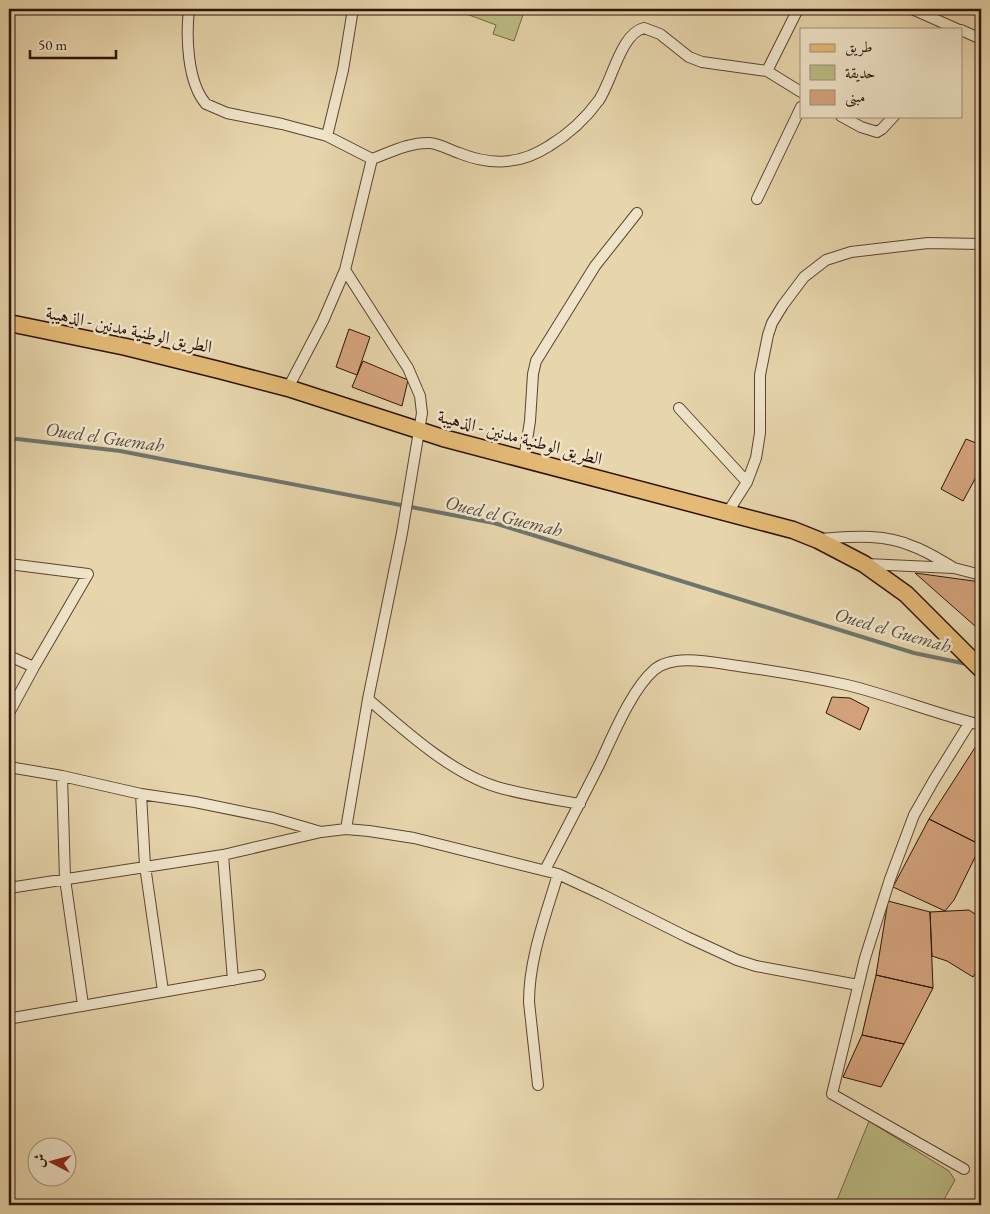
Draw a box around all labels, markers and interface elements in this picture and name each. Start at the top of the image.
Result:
scale bar [30,28,116,60]
legend [800,28,962,118]
text: 50 m [38,35,67,54]
text: طريق [845,37,872,57]
text: حديقة [845,63,875,82]
text: مبنى [845,87,865,108]
street label: الطريق الوطنية مدنين - الذهيبة [43,300,214,359]
street label: الطريق الوطنية مدنين - الذهيبة [435,404,605,471]
water label: Oued el Guemah [44,416,166,458]
water label: Oued el Guemah [443,489,565,543]
water label: Oued el Guemah [832,601,954,659]
north arrow [28,1136,78,1186]
text: ش [29,1153,49,1168]

